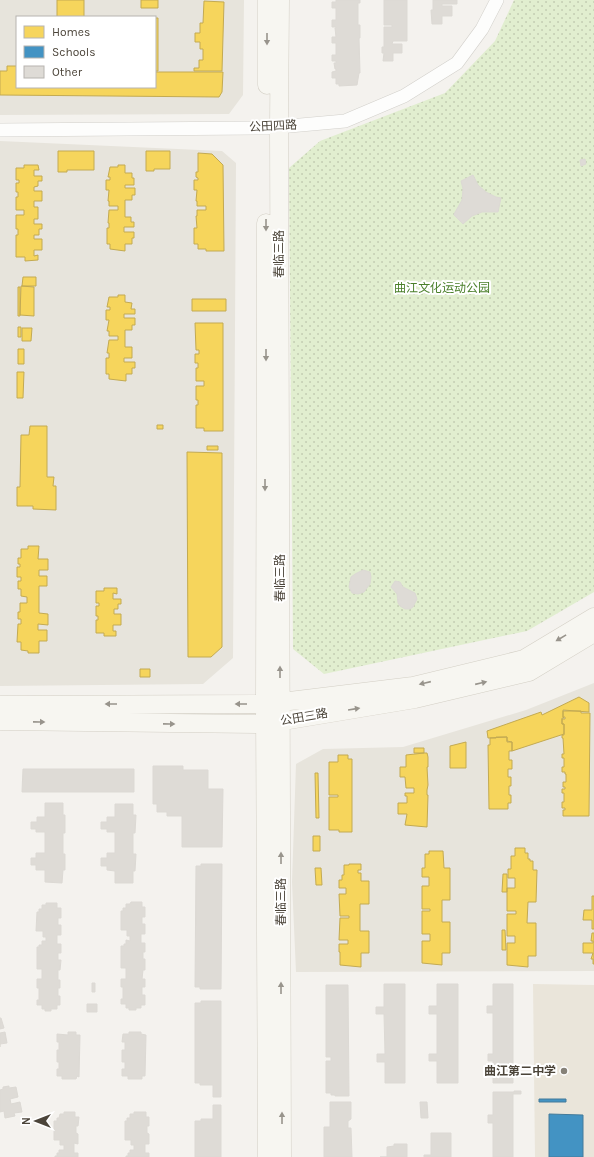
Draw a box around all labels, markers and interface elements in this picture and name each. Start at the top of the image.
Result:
legend [16,16,156,88]
text: Homes [52,25,90,39]
one-way arrow [264,33,270,46]
text: Schools [52,45,95,59]
text: Other [52,65,83,79]
street label: 公田四路 [249,118,297,134]
one-way arrow [263,219,269,232]
street label: 春临三路 [272,230,286,278]
park label: 曲江文化运动公园 [394,281,490,295]
one-way arrow [263,349,269,362]
one-way arrow [262,479,268,492]
street label: 春临三路 [273,554,287,602]
one-way arrow [555,634,567,641]
one-way arrow [277,665,283,678]
one-way arrow [419,680,431,686]
one-way arrow [475,680,487,686]
one-way arrow [104,701,117,707]
one-way arrow [234,701,247,707]
street label: 公田三路 [279,706,329,728]
one-way arrow [348,706,360,712]
one-way arrow [33,718,45,725]
one-way arrow [163,721,176,727]
one-way arrow [278,851,284,864]
street label: 春临三路 [274,878,288,926]
one-way arrow [278,981,284,994]
place label: 曲江第二中学 [484,1064,556,1078]
marker: 曲江第二中学 [559,1066,569,1076]
north arrow [16,1101,56,1141]
one-way arrow [279,1111,285,1124]
text: N [20,1117,33,1125]

